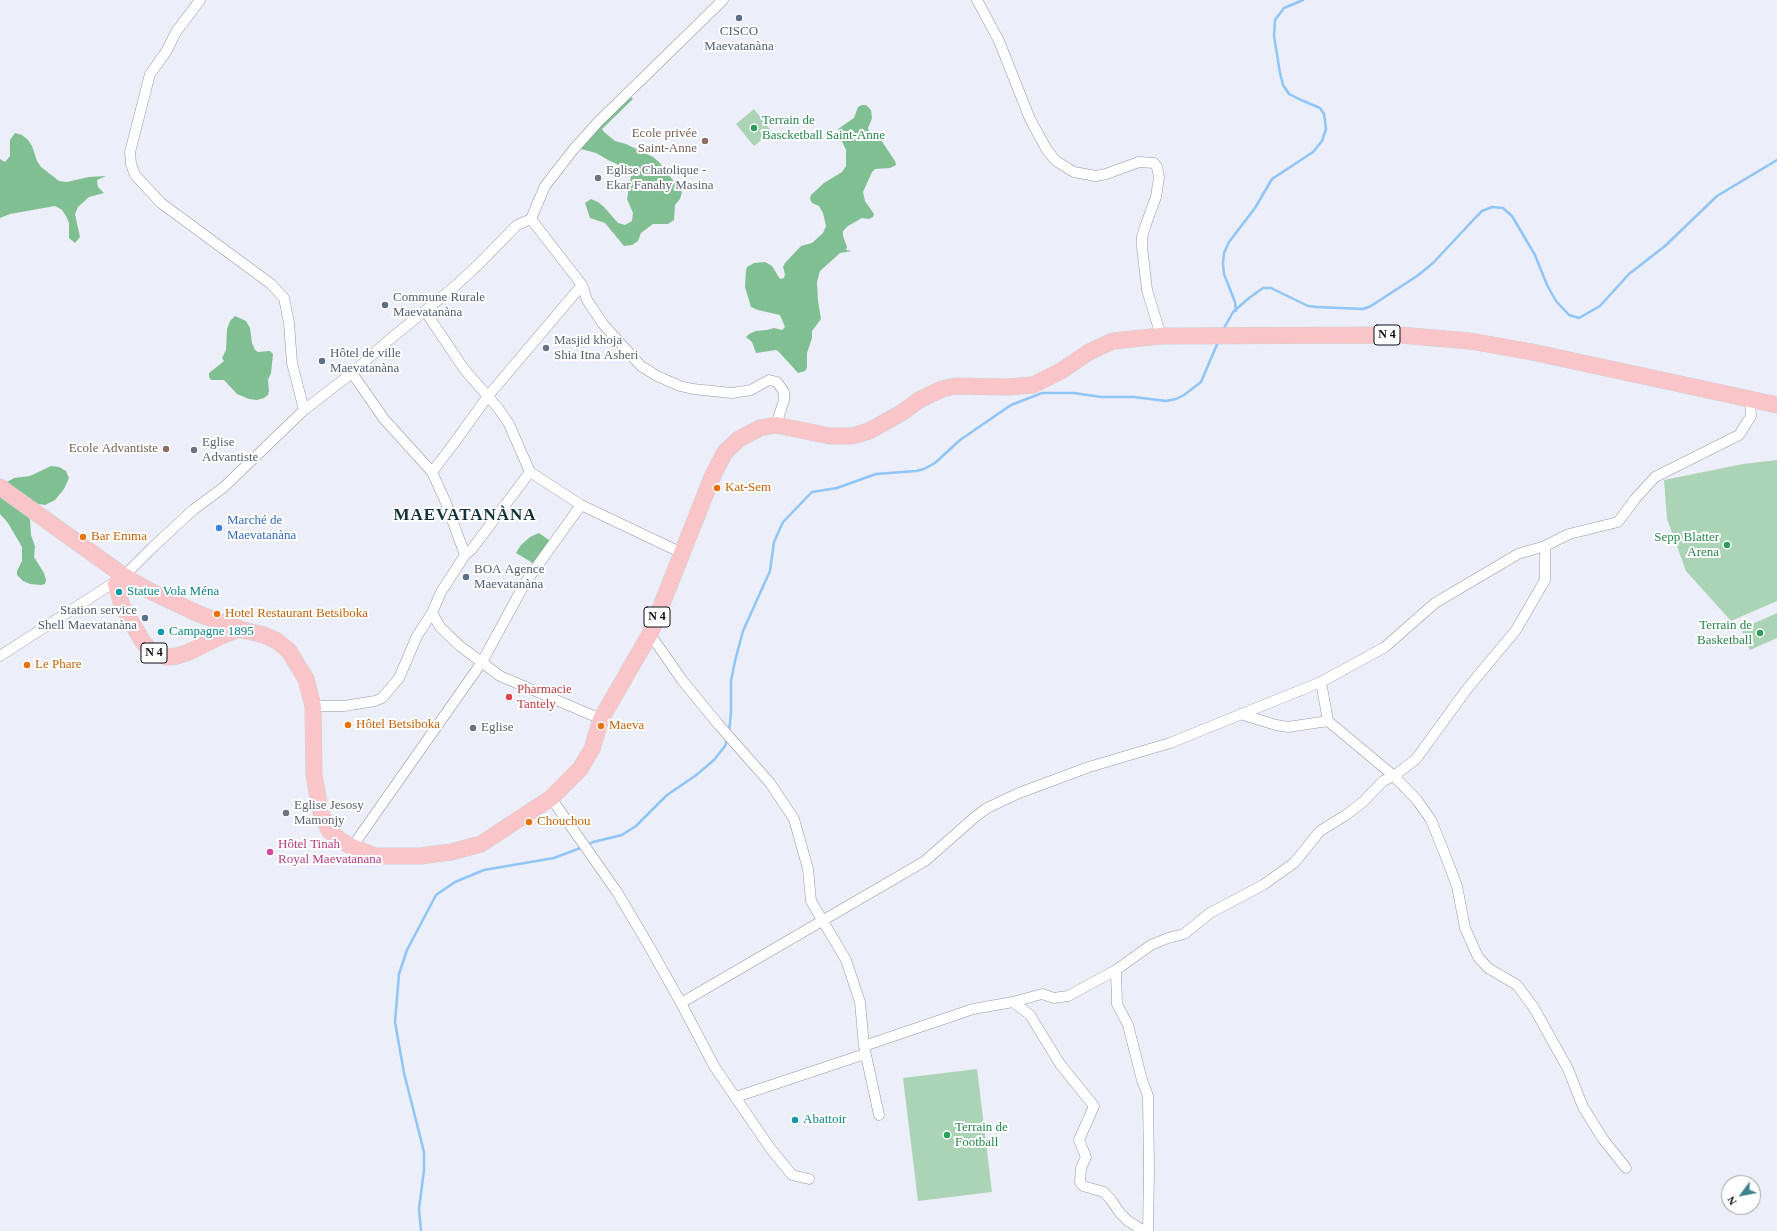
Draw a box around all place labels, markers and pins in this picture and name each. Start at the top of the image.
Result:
marker: CISCO Maevatanàna [734,13,744,23]
place label: CISCO Maevatanàna [704,24,774,55]
place label: Terrain de Bascketball Saint-Anne [762,113,885,144]
marker: Terrain de Bascketball Saint-Anne [749,123,759,133]
place label: Ecole privée Saint-Anne [632,126,697,157]
marker: Ecole privée Saint-Anne [700,136,710,146]
place label: Eglise Chatolique - Ekar Fanahy Masina [606,163,714,194]
marker: Eglise Chatolique - Ekar Fanahy Masina [593,173,603,183]
place label: Commune Rurale Maevatanàna [393,290,485,321]
marker: Commune Rurale Maevatanàna [380,300,390,310]
place label: Masjid khoja Shia Itna Asheri [554,333,638,364]
marker: Masjid khoja Shia Itna Asheri [541,343,551,353]
place label: Hôtel de ville Maevatanàna [330,346,401,377]
marker: Hôtel de ville Maevatanàna [317,356,327,366]
place label: Eglise Advantiste [202,435,258,466]
place label: Ecole Advantiste [69,441,158,457]
marker: Ecole Advantiste [161,444,171,454]
marker: Eglise Advantiste [189,445,199,455]
place label: Kat-Sem [725,480,771,496]
marker: Kat-Sem [712,483,722,493]
place label: Marché de Maevatanàna [227,513,296,544]
marker: Marché de Maevatanàna [214,523,224,533]
place label: Bar Emma [91,529,147,545]
place label: Sepp Blatter Arena [1654,530,1719,561]
marker: Bar Emma [78,532,88,542]
marker: Sepp Blatter Arena [1722,540,1732,550]
place label: BOA Agence Maevatanàna [474,562,544,593]
marker: BOA Agence Maevatanàna [461,572,471,582]
place label: Statue Vola Ména [127,584,219,600]
marker: Statue Vola Ména [114,587,124,597]
place label: Station service Shell Maevatanàna [38,603,137,634]
place label: Hotel Restaurant Betsiboka [225,606,368,622]
marker: Hotel Restaurant Betsiboka [212,609,222,619]
marker: Station service Shell Maevatanàna [140,613,150,623]
place label: Terrain de Basketball [1697,618,1752,649]
place label: Campagne 1895 [169,624,254,640]
marker: Campagne 1895 [156,627,166,637]
marker: Terrain de Basketball [1755,628,1765,638]
place label: Le Phare [35,657,82,673]
marker: Le Phare [22,660,32,670]
place label: Pharmacie Tantely [517,682,572,713]
marker: Pharmacie Tantely [504,692,514,702]
place label: Hôtel Betsiboka [356,717,440,733]
place label: Maeva [609,718,644,734]
marker: Hôtel Betsiboka [343,720,353,730]
place label: Eglise [481,720,513,736]
marker: Maeva [596,721,606,731]
marker: Eglise [468,723,478,733]
place label: Eglise Jesosy Mamonjy [294,798,364,829]
marker: Eglise Jesosy Mamonjy [281,808,291,818]
place label: Chouchou [537,814,590,830]
marker: Chouchou [524,817,534,827]
place label: Hôtel Tinah Royal Maevatanana [278,837,382,868]
marker: Hôtel Tinah Royal Maevatanana [265,847,275,857]
place label: Abattoir [803,1112,846,1128]
marker: Abattoir [790,1115,800,1125]
place label: Terrain de Football [955,1120,1008,1151]
marker: Terrain de Football [942,1130,952,1140]

